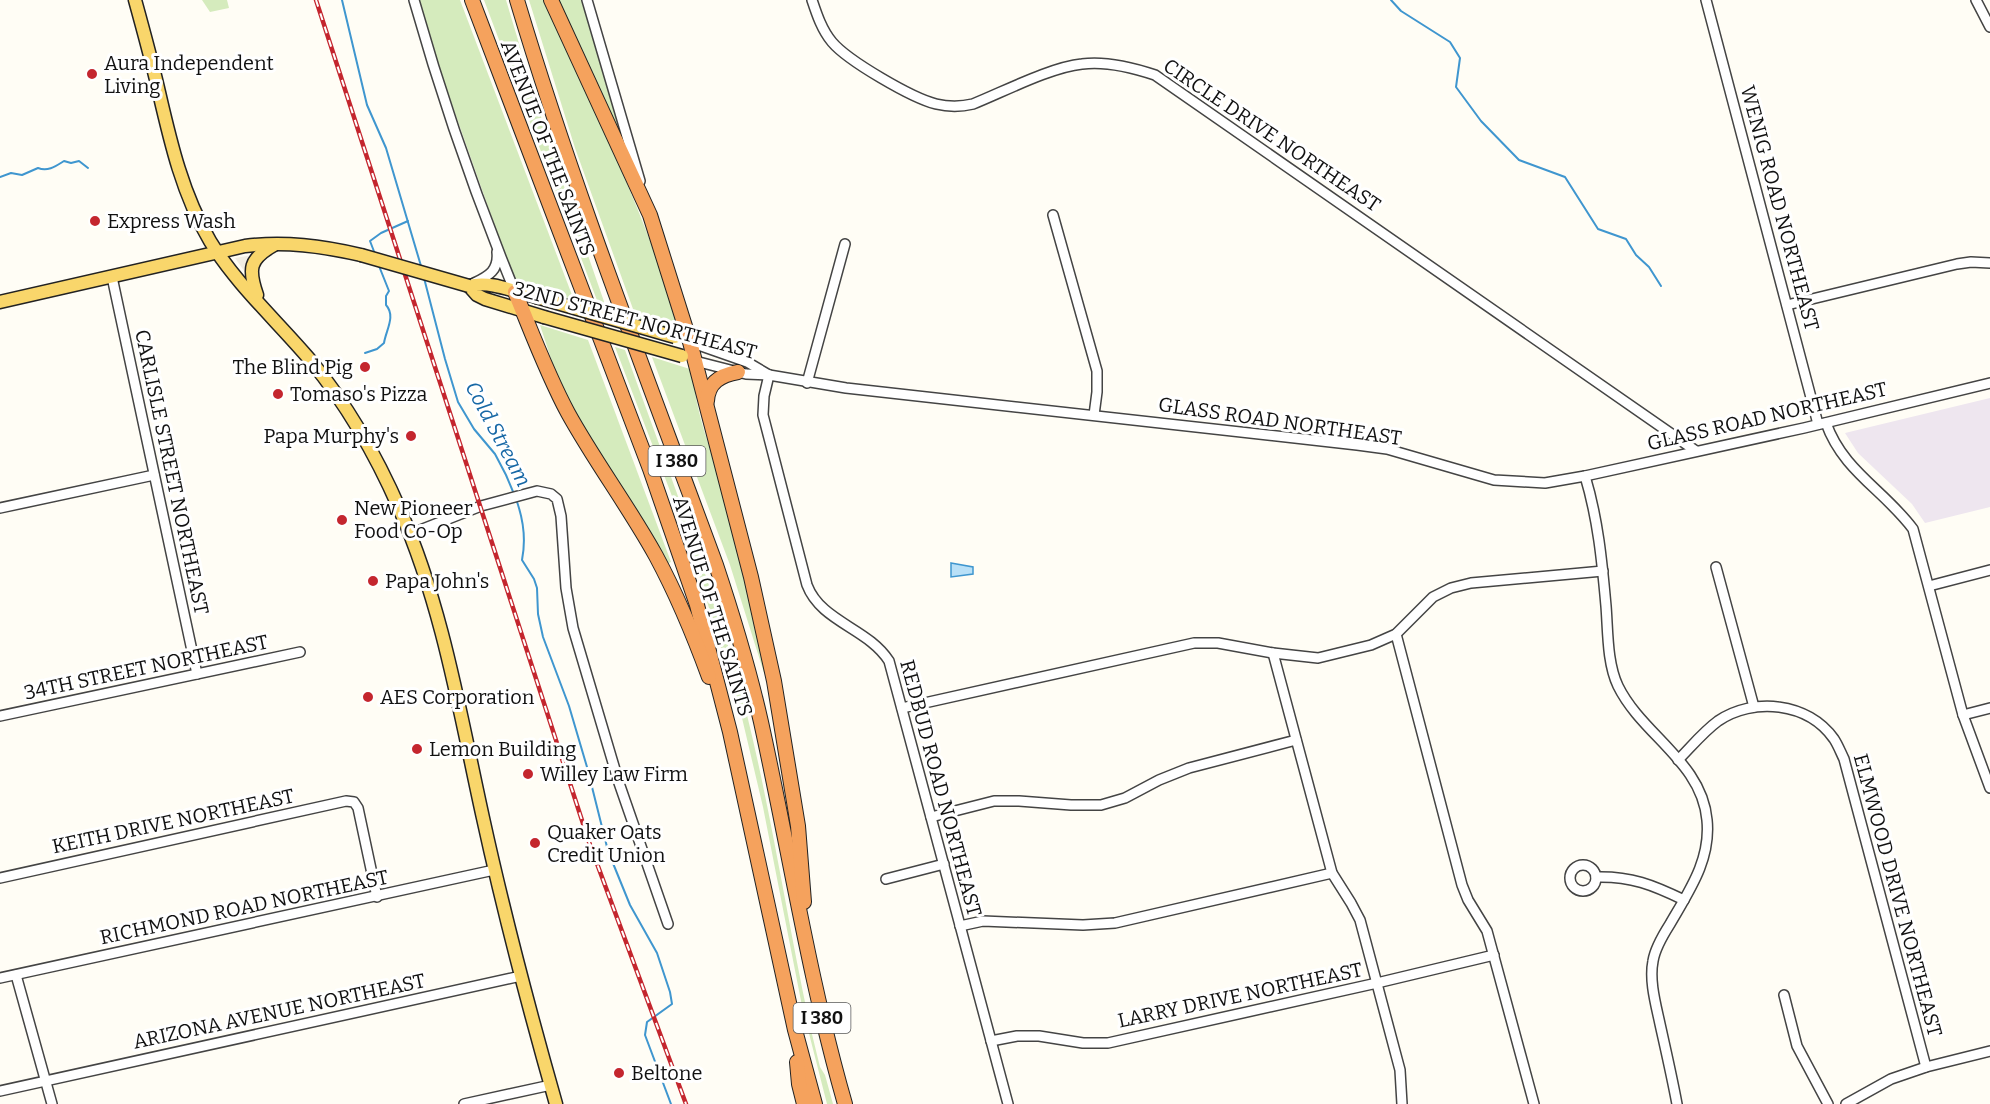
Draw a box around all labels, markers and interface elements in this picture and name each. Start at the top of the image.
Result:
street label: AVENUE OF THE SAINTS [496,37,600,259]
place label: Aura Independent Living [104,51,274,98]
street label: CIRCLE DRIVE NORTHEAST [1159,53,1385,217]
marker: Aura Independent Living [85,67,99,81]
street label: WENIG ROAD NORTHEAST [1736,83,1824,333]
place label: Express Wash [107,209,236,233]
marker: Express Wash [88,214,102,228]
street label: 32ND STREET NORTHEAST [511,276,760,364]
street label: CARLISLE STREET NORTHEAST [130,327,214,617]
place label: The Blind Pig [232,355,353,379]
marker: The Blind Pig [358,360,372,374]
water label: Cold Stream [459,377,537,491]
street label: GLASS ROAD NORTHEAST [1645,377,1890,455]
place label: Tomaso's Pizza [290,382,428,406]
marker: Tomaso's Pizza [271,387,285,401]
street label: GLASS ROAD NORTHEAST [1157,392,1404,450]
place label: Papa Murphy's [263,424,399,448]
marker: Papa Murphy's [404,429,418,443]
road number: I 380 [648,446,706,476]
street label: AVENUE OF THE SAINTS [668,493,758,719]
place label: New Pioneer Food Co-Op [354,496,473,543]
marker: New Pioneer Food Co-Op [335,513,349,527]
place label: Papa John's [385,569,489,593]
marker: Papa John's [366,574,380,588]
street label: 34TH STREET NORTHEAST [22,629,271,705]
street label: REDBUD ROAD NORTHEAST [895,657,987,919]
place label: AES Corporation [380,685,535,709]
marker: AES Corporation [361,690,375,704]
place label: Lemon Building [429,737,576,761]
marker: Lemon Building [410,742,424,756]
street label: ELMWOOD DRIVE NORTHEAST [1849,751,1947,1039]
place label: Willey Law Firm [540,762,688,786]
marker: Willey Law Firm [521,767,535,781]
street label: KEITH DRIVE NORTHEAST [50,784,297,858]
place label: Quaker Oats Credit Union [547,820,666,867]
marker: Quaker Oats Credit Union [528,836,542,850]
street label: RICHMOND ROAD NORTHEAST [97,865,391,949]
street label: LARRY DRIVE NORTHEAST [1115,957,1365,1033]
street label: ARIZONA AVENUE NORTHEAST [131,968,428,1054]
road number: I 380 [794,1003,850,1033]
place label: Beltone [631,1061,702,1085]
marker: Beltone [612,1066,626,1080]

